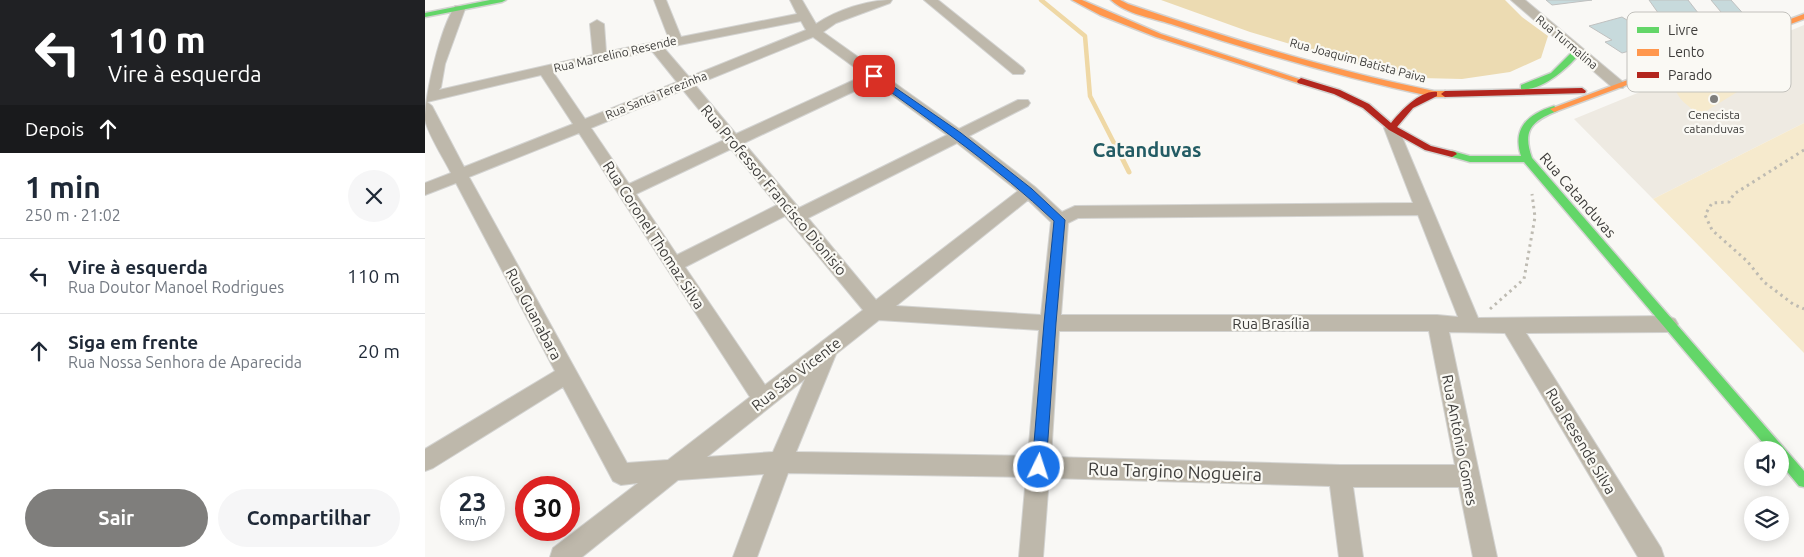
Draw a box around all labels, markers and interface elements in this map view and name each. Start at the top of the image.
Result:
street label: Rua Turmalina [1533,12,1601,72]
legend [1627,12,1791,92]
icon: left [25,20,90,85]
text: 110 m [108,20,206,60]
text: Livre [1668,22,1698,38]
street label: Rua Marcelino Resende [552,34,678,74]
street label: Rua Joaquim Batista Paiva [1288,36,1428,84]
text: Lento [1668,44,1705,60]
pin [853,55,895,97]
text: Vire à esquerda [108,61,262,86]
icon: arrive [860,62,888,90]
text: Parado [1668,67,1712,83]
street label: Rua Santa Terezinha [603,69,709,121]
marker: Cenecista catanduvas [1708,93,1720,105]
street label: Rua Professor Francisco Dionisio [698,101,850,279]
place label: Cenecista catanduvas [1684,108,1744,135]
icon: ahead [94,115,122,143]
text: Depois [25,118,84,140]
district label: Catanduvas [1093,138,1201,161]
street label: Rua Catanduvas [1537,149,1619,241]
street label: Rua Coronel Thomaz Silva [600,158,708,312]
text: 1 min [25,170,101,204]
button: close [348,170,400,222]
text: 250 m · 21:02 [25,206,121,224]
text: Vire à esquerda [68,256,208,278]
icon: left [25,262,53,290]
text: 110 m [347,265,400,287]
street label: Rua Guanabara [503,265,565,363]
text: Rua Doutor Manoel Rodrigues [68,278,284,296]
street label: Rua Brasília [1232,315,1310,332]
text: Siga em frente [68,331,198,353]
street label: Rua São Vicente [748,334,844,414]
icon: ahead [25,337,53,365]
text: 20 m [358,340,400,362]
text: Rua Nossa Senhora de Aparecida [68,353,302,371]
street label: Rua Antônio Gomes [1439,373,1481,507]
street label: Rua Resende Silva [1543,385,1619,497]
position arrow [1012,440,1064,492]
map controls [1744,441,1789,541]
button: sound [1744,441,1789,486]
street label: Rua Targino Nogueira [1088,458,1262,484]
speed limit sign: 30 [515,476,580,541]
text: 23 [458,488,487,516]
button: Sair [25,489,208,547]
button: Compartilhar [218,489,400,547]
button: layers [1744,496,1789,541]
text: km/h [459,514,486,527]

